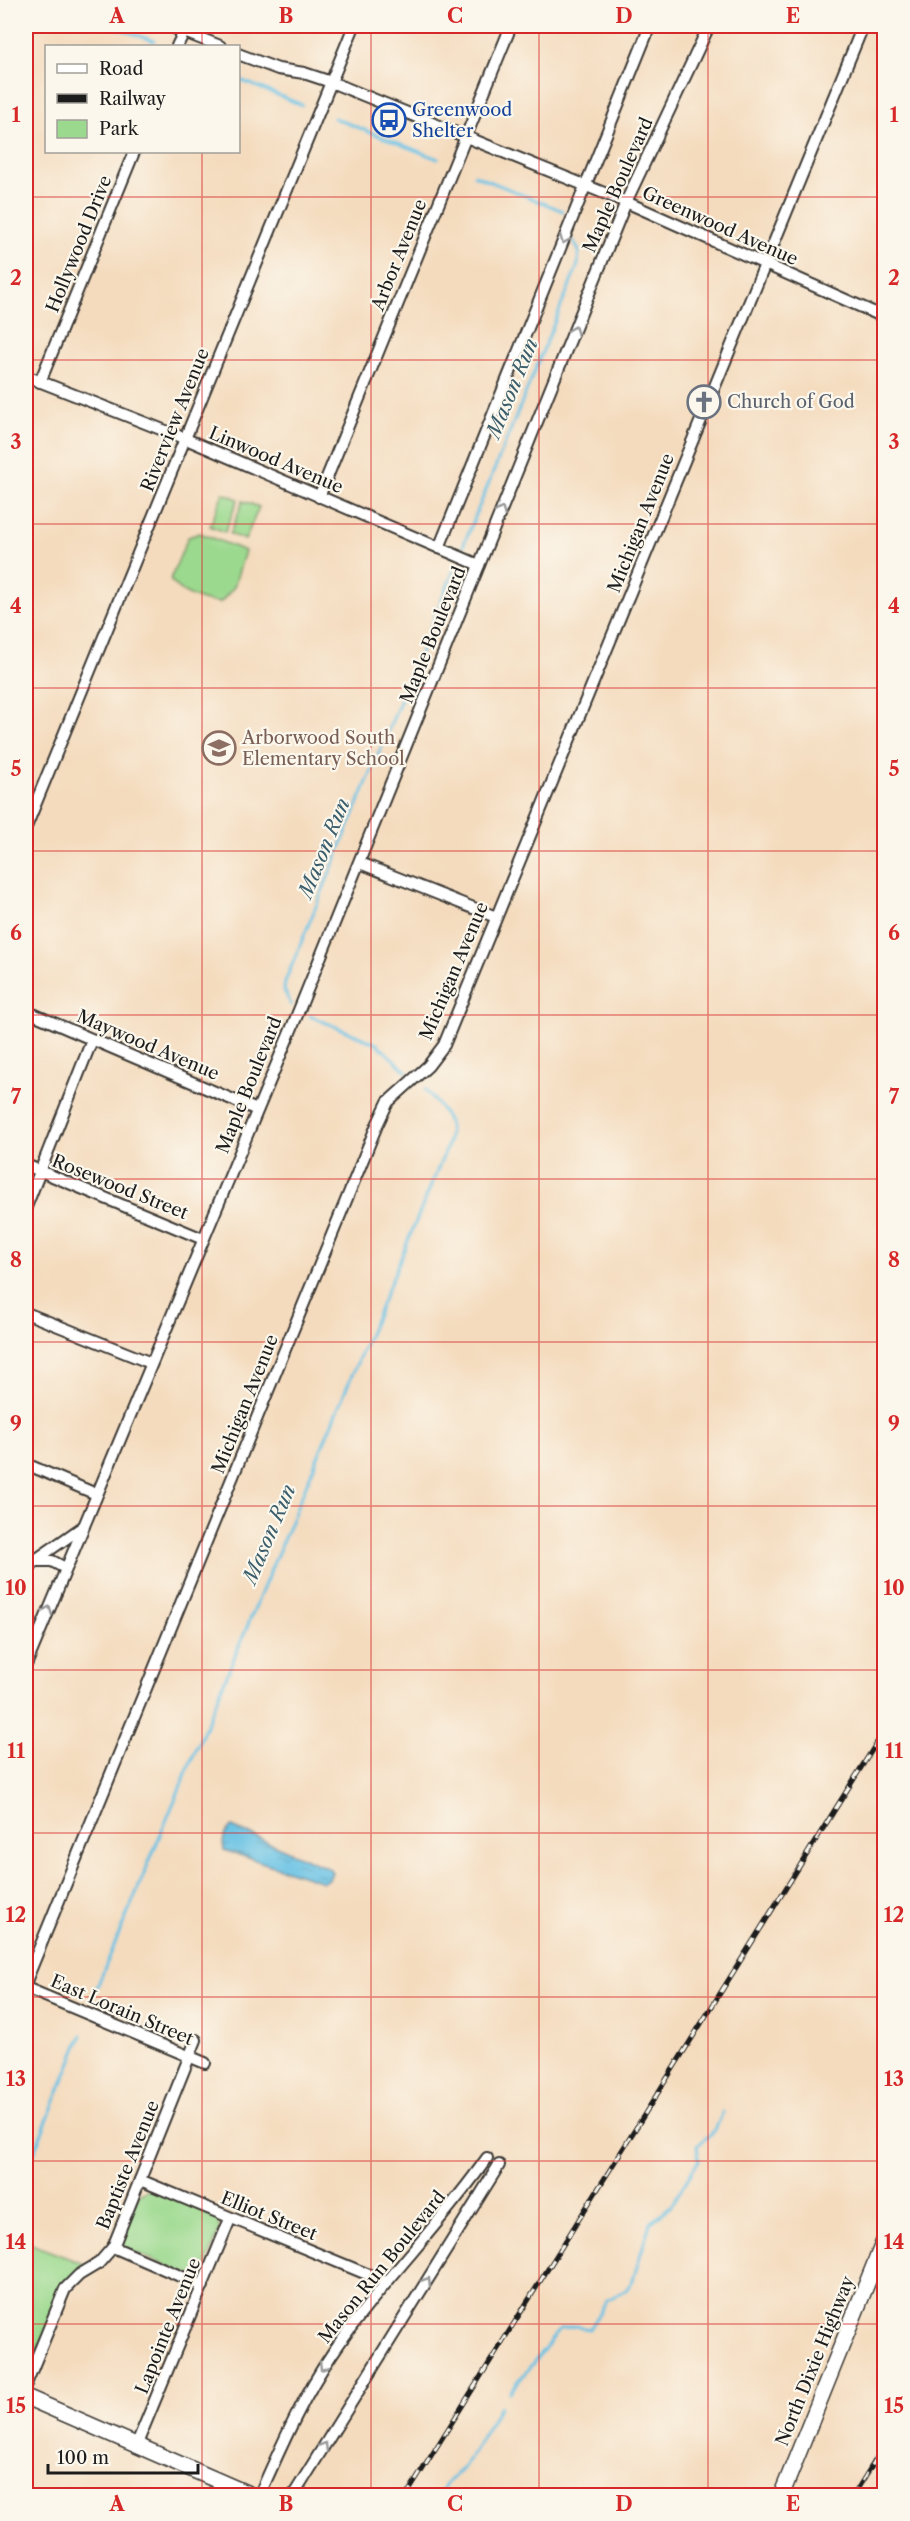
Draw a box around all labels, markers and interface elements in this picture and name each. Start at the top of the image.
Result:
text: A [108,4,125,28]
text: B [279,4,294,28]
text: C [447,4,463,28]
text: D [615,4,633,28]
text: E [786,4,800,28]
legend [45,45,240,153]
text: Road [99,58,144,80]
text: Railway [99,88,167,110]
place label: Greenwood Shelter [412,99,512,142]
bus stop icon: Greenwood Shelter [371,102,407,138]
text: 1 [12,103,21,127]
text: 1 [890,103,899,127]
street label: Maple Boulevard [578,114,658,256]
text: Park [99,118,140,140]
street label: Hollywood Drive [42,172,116,316]
street label: Greenwood Avenue [639,182,801,270]
street label: Arbor Avenue [366,196,431,315]
one-way arrow [559,234,571,245]
text: 2 [10,266,22,290]
text: 2 [888,266,900,290]
one-way arrow [567,325,579,336]
water label: Mason Run [480,335,543,443]
street label: Riverview Avenue [136,345,214,495]
church icon: Church of God [686,384,722,420]
place label: Church of God [727,391,855,413]
street label: Linwood Avenue [206,422,346,498]
text: 3 [10,430,22,454]
text: 3 [888,430,900,454]
street label: Michigan Avenue [603,450,679,596]
one-way arrow [494,506,506,517]
street label: Maple Boulevard [396,563,470,707]
text: 4 [10,594,22,618]
text: 4 [888,594,900,618]
place label: Arborwood South Elementary School [241,727,405,770]
school or university icon: Arborwood South Elementary School [201,730,237,766]
text: 5 [10,757,22,781]
text: 5 [888,757,900,781]
water label: Mason Run [292,795,355,903]
street label: Michigan Avenue [415,899,493,1043]
text: 6 [10,921,22,945]
text: 6 [888,921,900,945]
street label: Maywood Avenue [73,1005,223,1085]
street label: Maple Boulevard [212,1013,286,1157]
text: 7 [11,1085,22,1109]
text: 7 [889,1085,900,1109]
street label: Rosewood Street [49,1150,192,1225]
text: 8 [10,1248,22,1272]
text: 8 [888,1248,900,1272]
street label: Michigan Avenue [207,1331,283,1477]
text: 9 [10,1412,22,1436]
text: 9 [888,1412,900,1436]
water label: Mason Run [237,1481,301,1589]
text: 10 [5,1576,27,1600]
text: 10 [883,1576,905,1600]
one-way arrow [41,1606,53,1617]
text: 11 [7,1739,25,1763]
text: 11 [885,1739,903,1763]
text: 12 [6,1903,26,1927]
text: 12 [884,1903,904,1927]
street label: East Lorain Street [47,1970,197,2050]
text: 13 [6,2067,26,2091]
text: 13 [884,2067,904,2091]
street label: Baptiste Avenue [92,2097,164,2233]
street label: Mason Run Boulevard [314,2186,450,2348]
street label: Elliot Street [218,2187,321,2246]
text: 14 [6,2230,26,2254]
text: 14 [884,2230,904,2254]
street label: Lapointe Avenue [131,2255,205,2397]
street label: North Dixie Highway [771,2272,859,2449]
one-way arrow [420,2276,431,2287]
one-way arrow [319,2361,331,2371]
text: 15 [6,2394,26,2418]
text: 15 [884,2394,904,2418]
scale bar [48,2437,198,2475]
one-way arrow [316,2442,328,2452]
text: 100 m [57,2447,109,2469]
text: A [108,2492,125,2516]
text: B [279,2492,294,2516]
text: C [447,2492,463,2516]
text: D [615,2492,633,2516]
text: E [786,2492,800,2516]

